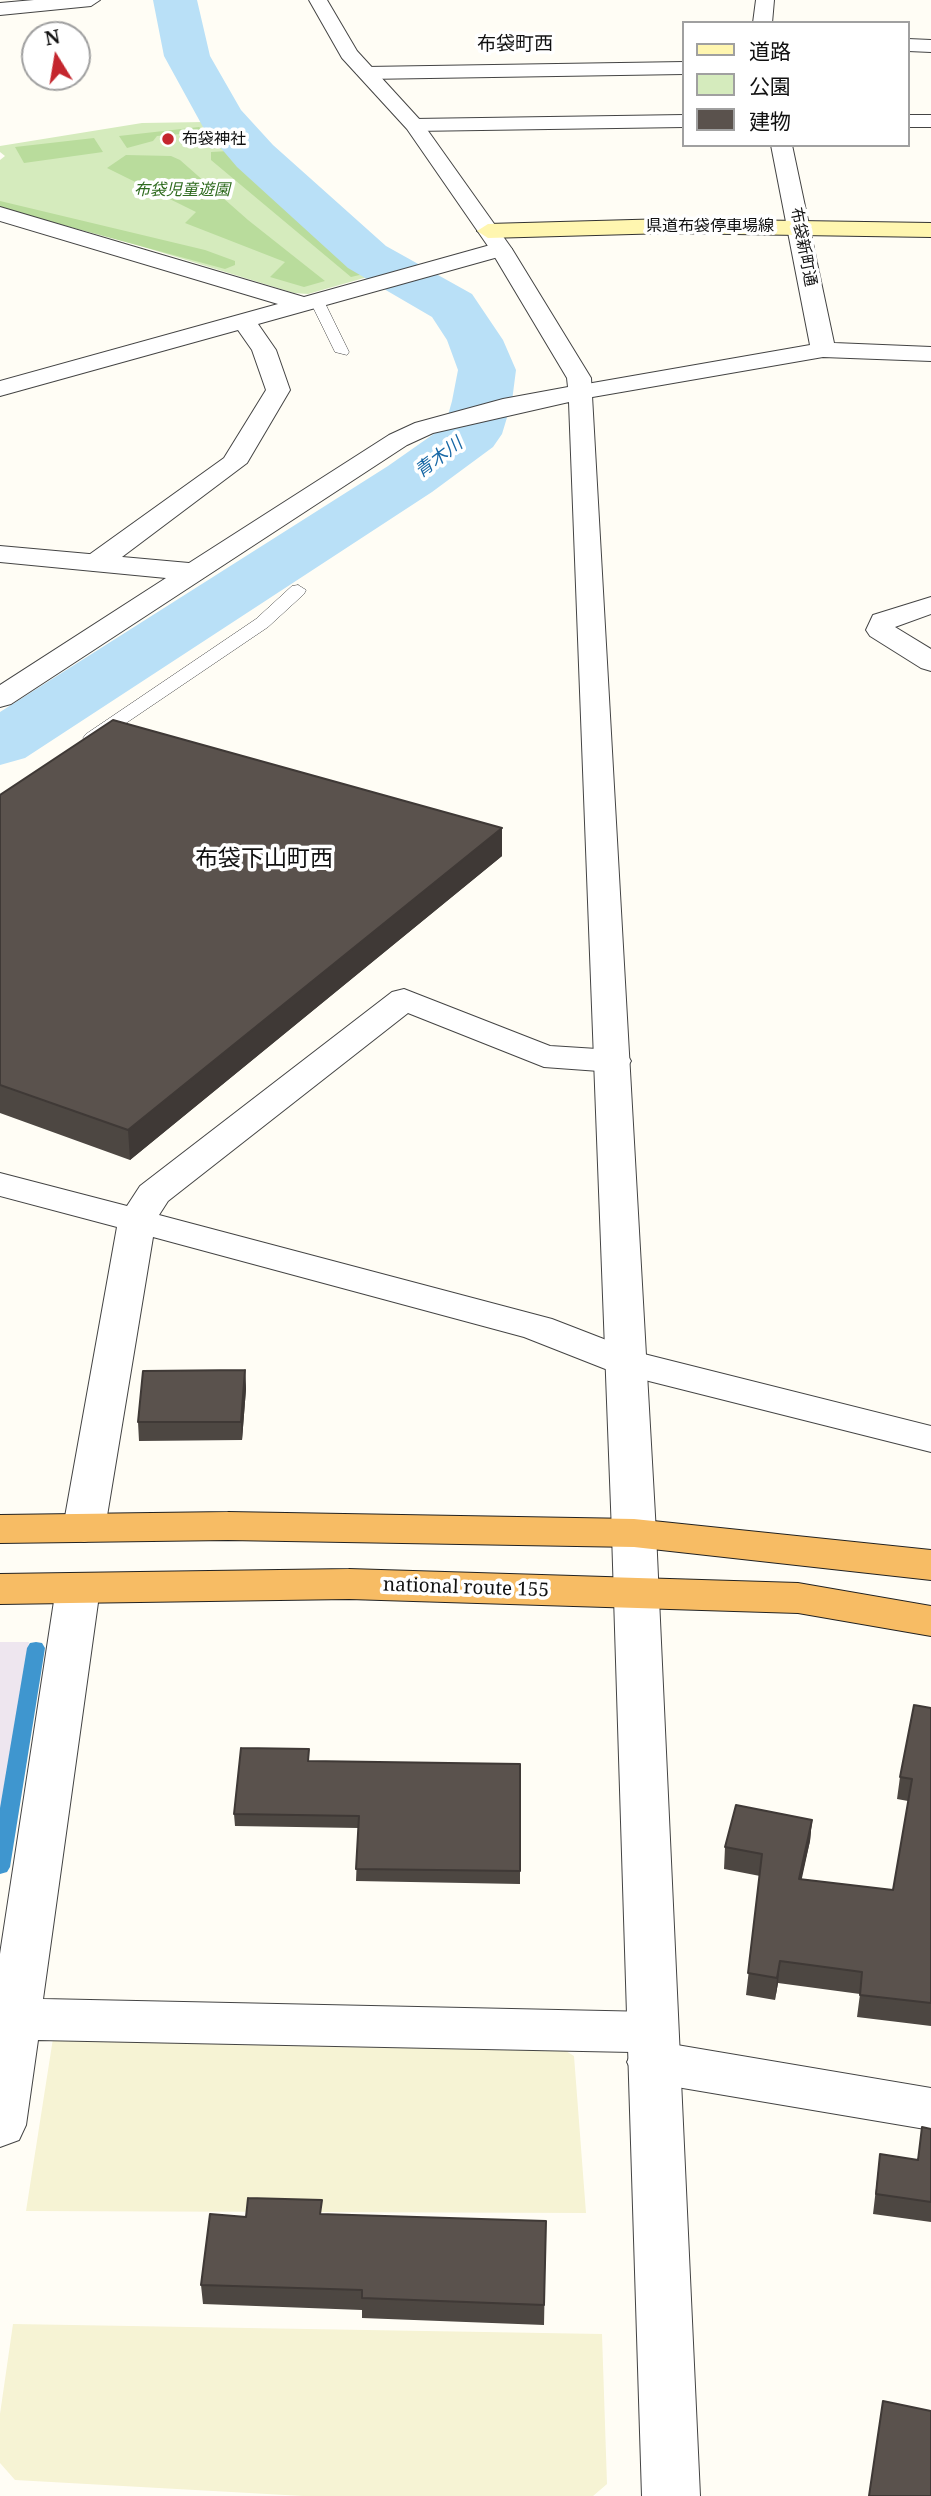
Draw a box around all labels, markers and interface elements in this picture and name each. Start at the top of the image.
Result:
north arrow [21,21,91,91]
legend [682,21,910,147]
text: N [43,23,62,52]
district label: 布袋町西 [477,34,553,56]
text: 道路 [749,37,791,65]
text: 公園 [749,72,791,100]
text: 建物 [749,107,791,135]
place label: 布袋神社 [182,129,246,149]
marker: 布袋神社 [160,131,176,147]
park label: 布袋児童遊園 [134,180,230,200]
street label: 布袋新町通 [786,206,820,288]
street label: 県道布袋停車場線 [646,216,774,236]
water label: 青木川 [411,433,467,483]
district label: 布袋下山町西 [195,845,333,873]
street label: national route 155 [383,1574,549,1602]

